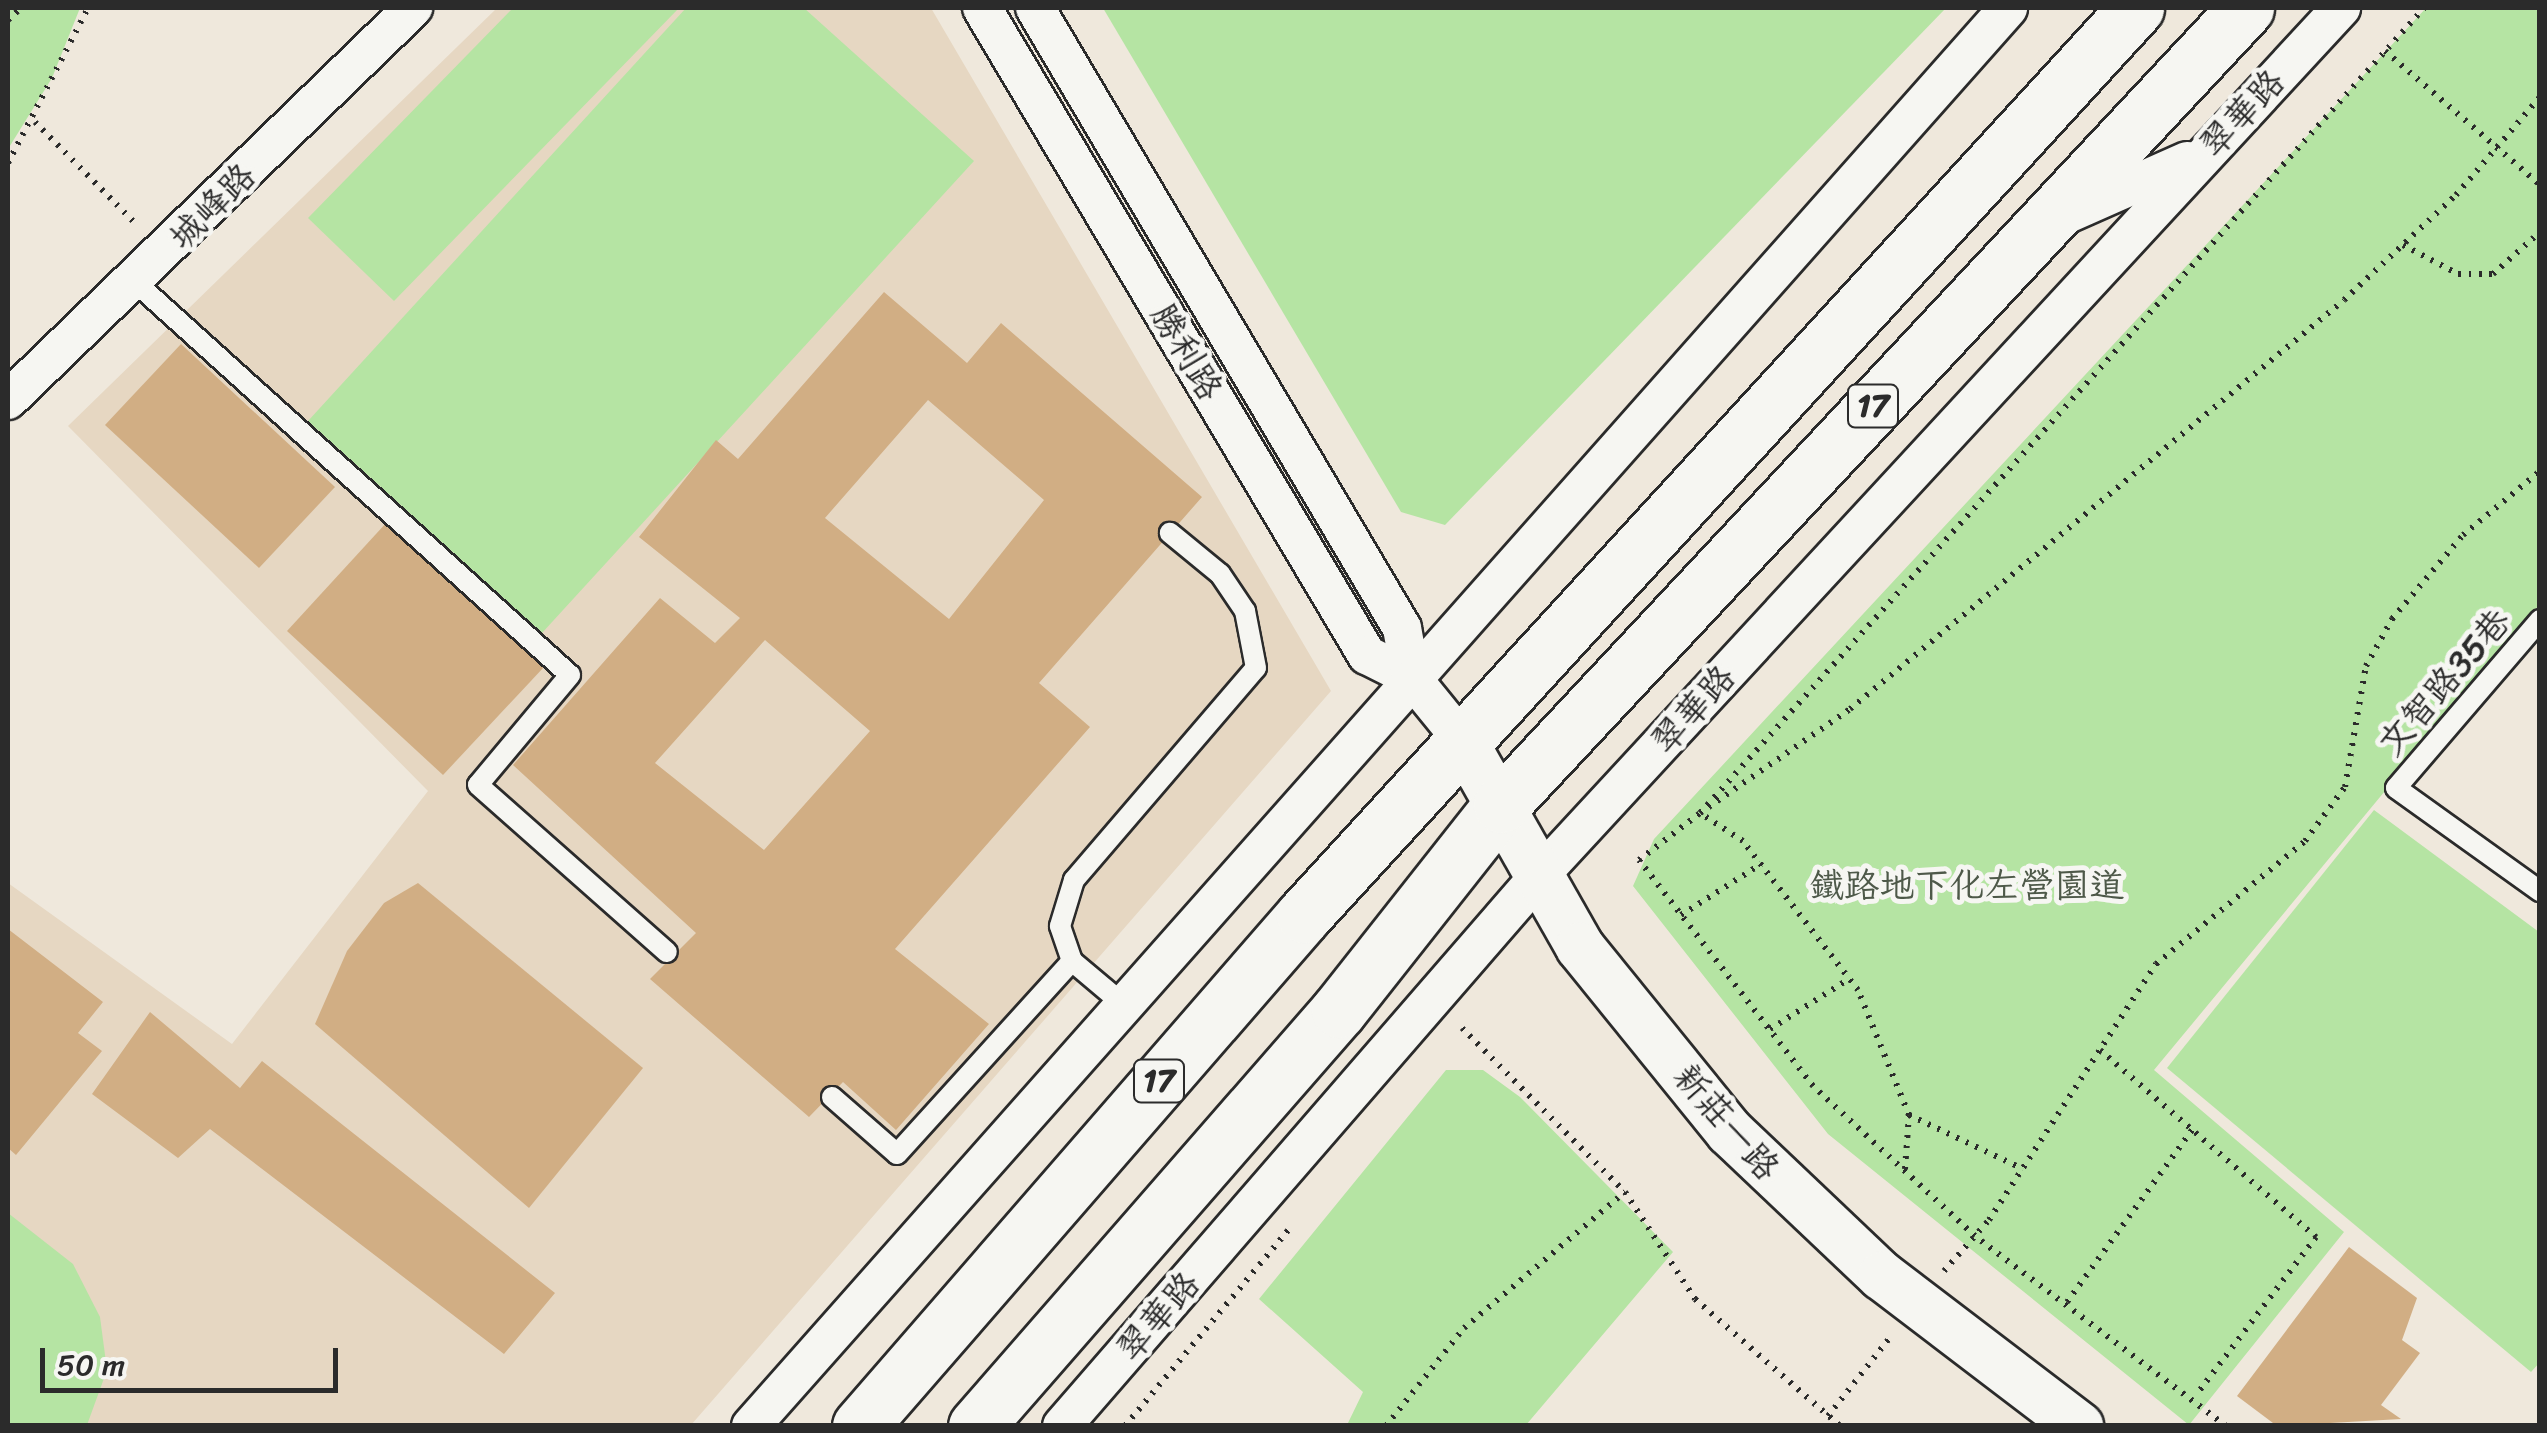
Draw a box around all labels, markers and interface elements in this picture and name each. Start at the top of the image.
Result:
street label: 翠華路 [2191,60,2293,166]
street label: 城峰路 [160,154,264,258]
street label: 勝利路 [1142,296,1232,408]
road number: 17 [1846,379,1900,433]
street label: 文智路35巷 [2369,600,2519,764]
street label: 翠華路 [1642,656,1744,762]
park label: 鐵路地下化左營園道 [1810,864,2124,906]
road number: 17 [1132,1054,1186,1108]
street label: 新莊一路 [1665,1055,1789,1189]
street label: 翠華路 [1108,1263,1208,1369]
scale bar [45,1328,342,1390]
text: 50 m [57,1338,125,1392]

